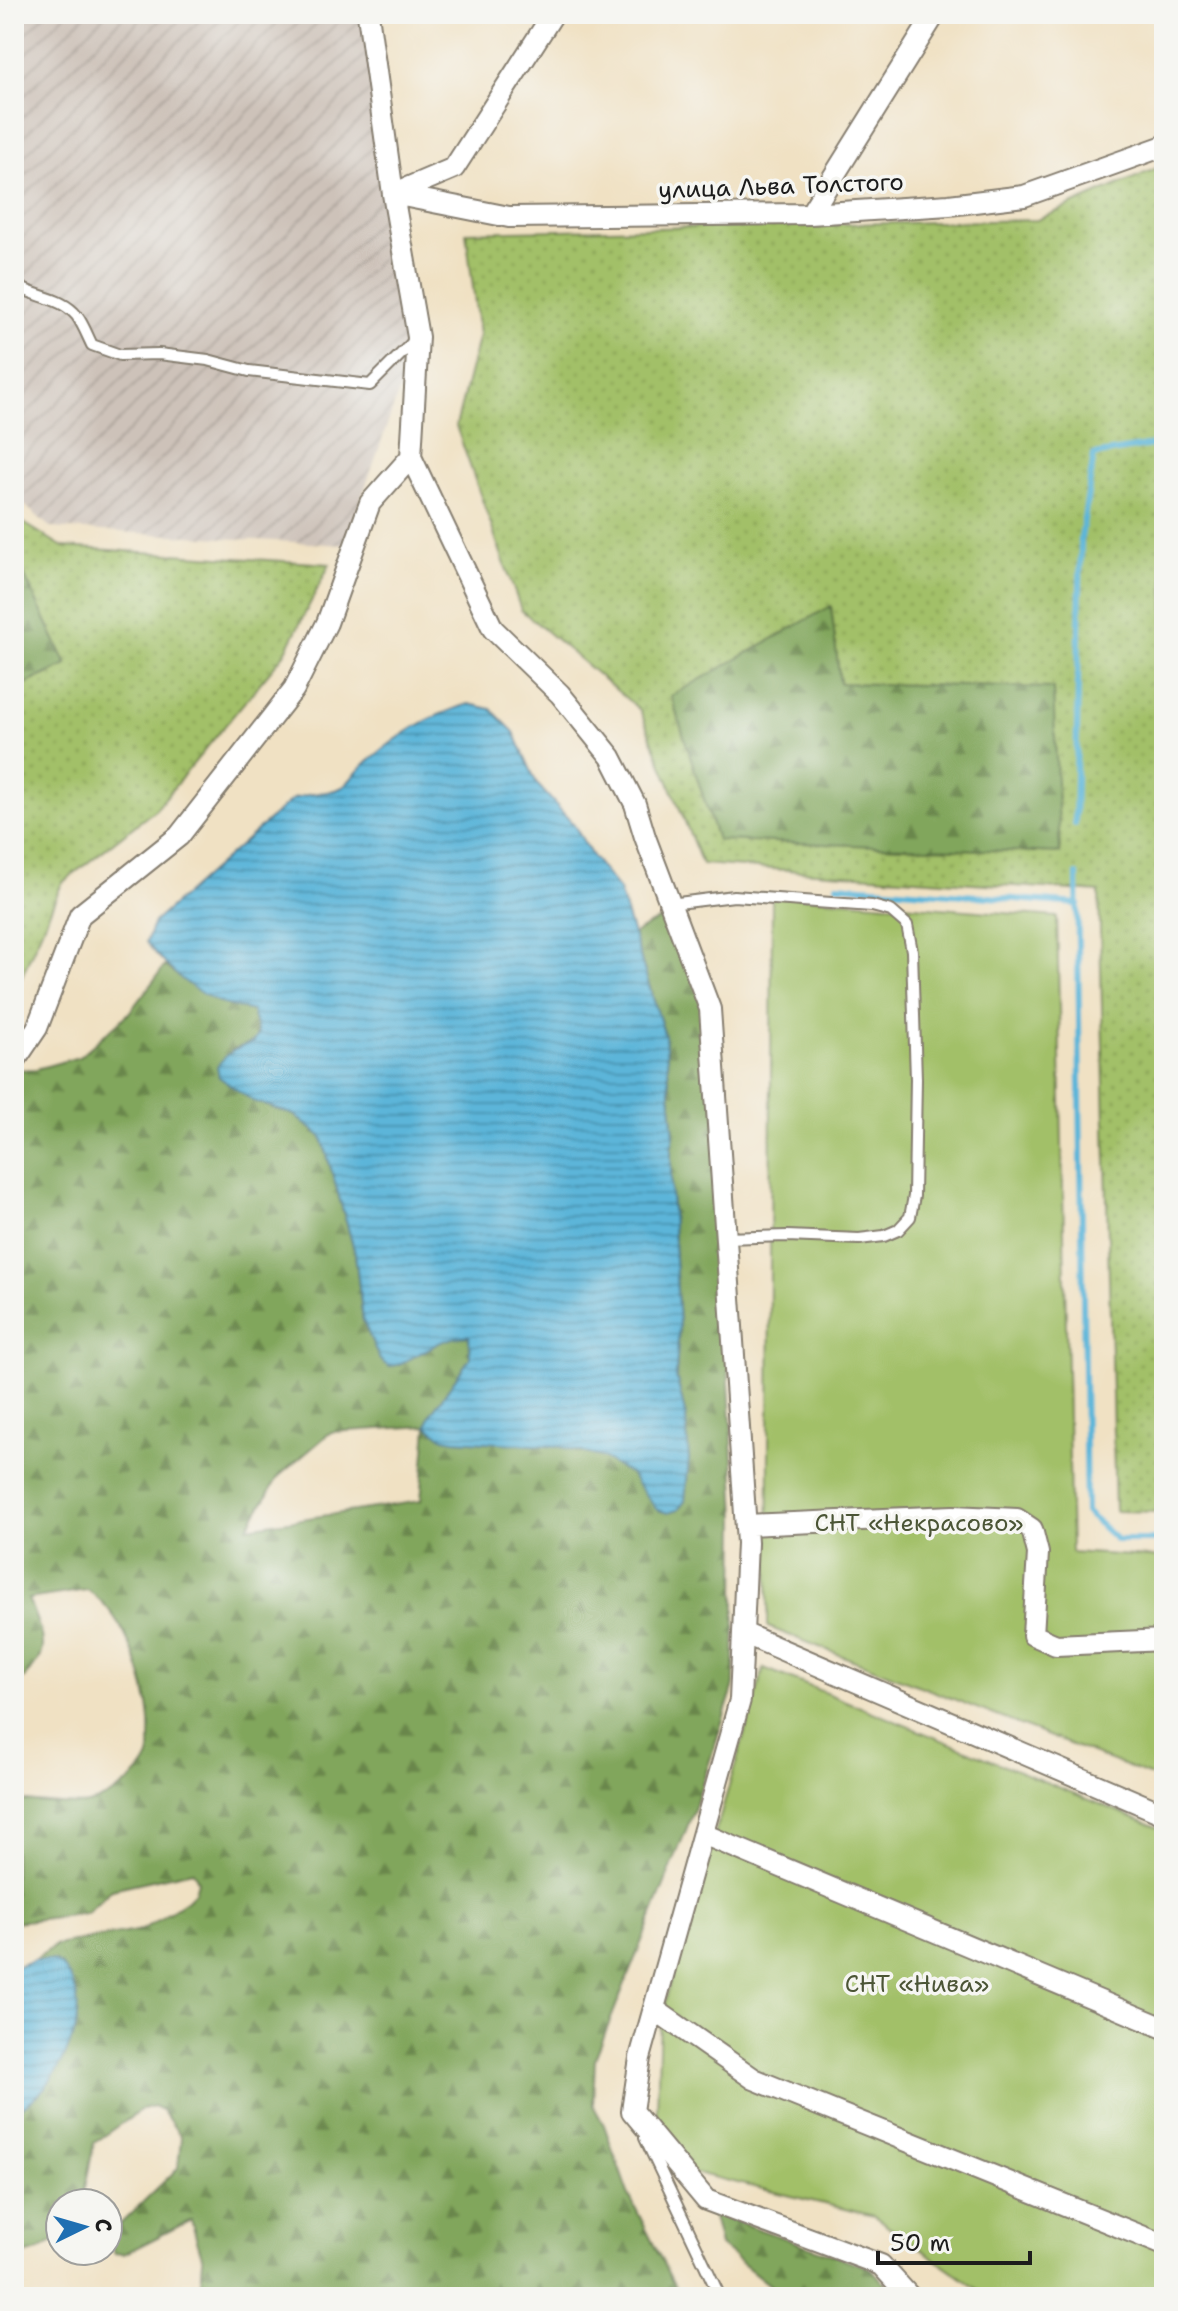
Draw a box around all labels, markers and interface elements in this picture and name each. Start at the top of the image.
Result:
street label: улица Льва Толстого [658,166,904,206]
park label: СНТ «Некрасово» [814,1507,1024,1539]
park label: СНТ «Нива» [845,1968,989,2000]
north arrow [44,2187,124,2267]
scale bar [878,2215,1030,2265]
text: С [88,2217,118,2233]
text: 50 m [890,2227,950,2259]

